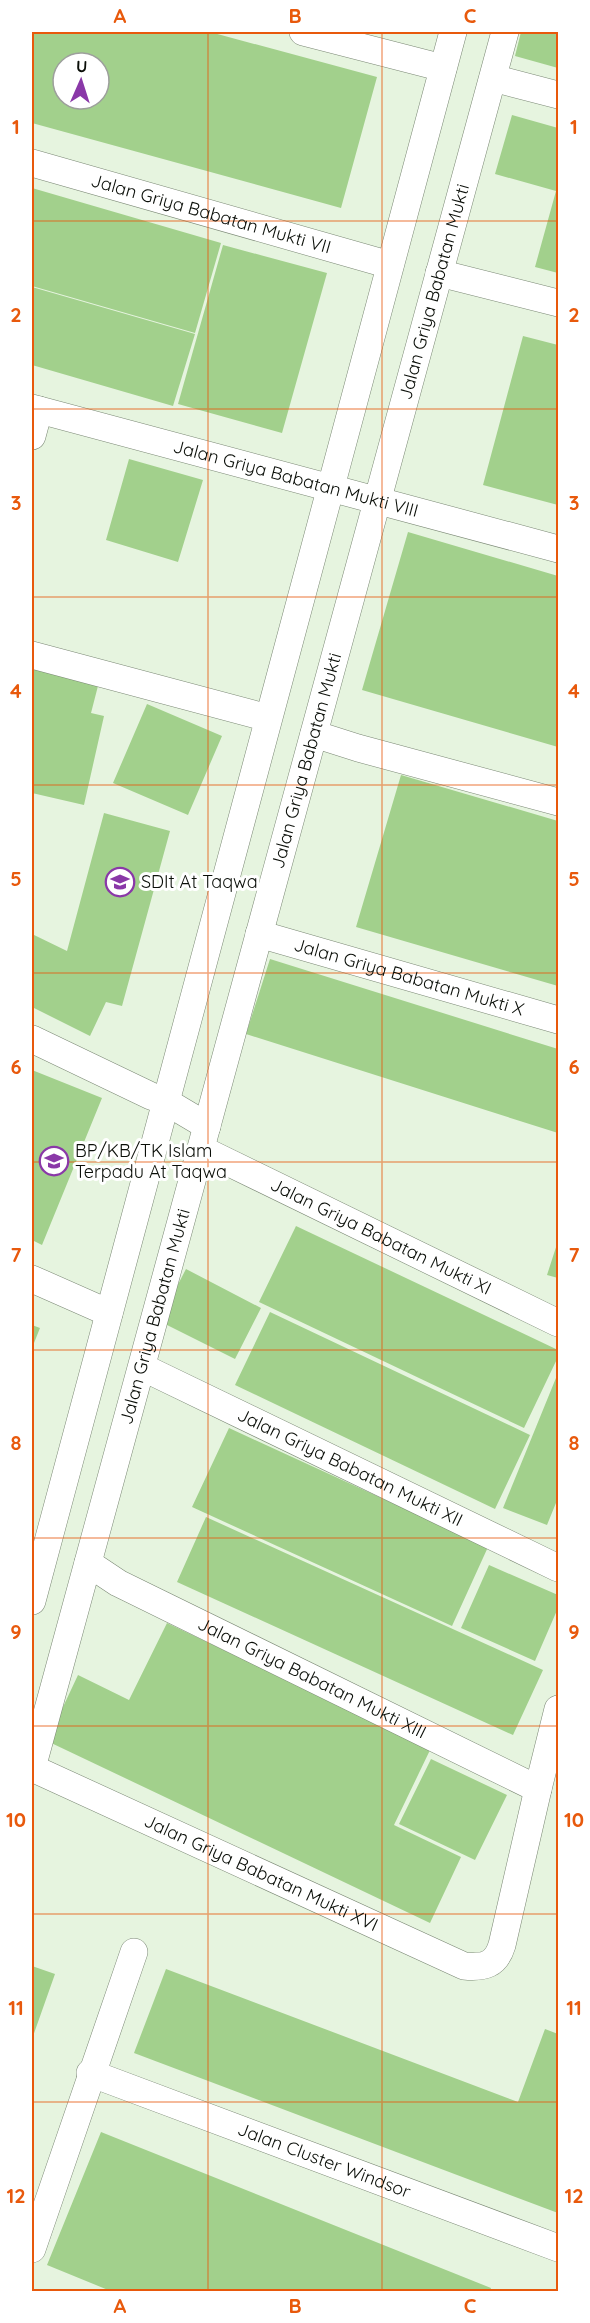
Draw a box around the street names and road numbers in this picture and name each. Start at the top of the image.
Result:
street label: Jalan Griya Babatan Mukti VII [88,168,334,259]
street label: Jalan Griya Babatan Mukti [393,181,474,402]
street label: Jalan Griya Babatan Mukti VIII [171,434,421,522]
street label: Jalan Griya Babatan Mukti [266,650,346,871]
street label: Jalan Griya Babatan Mukti X [291,933,527,1021]
street label: Jalan Griya Babatan Mukti XI [267,1173,495,1300]
street label: Jalan Griya Babatan Mukti [114,1206,195,1427]
street label: Jalan Griya Babatan Mukti XII [234,1403,467,1531]
street label: Jalan Griya Babatan Mukti XIII [194,1612,430,1743]
street label: Jalan Griya Babatan Mukti XVI [141,1809,382,1936]
street label: Jalan Cluster Windsor [235,2117,414,2203]

